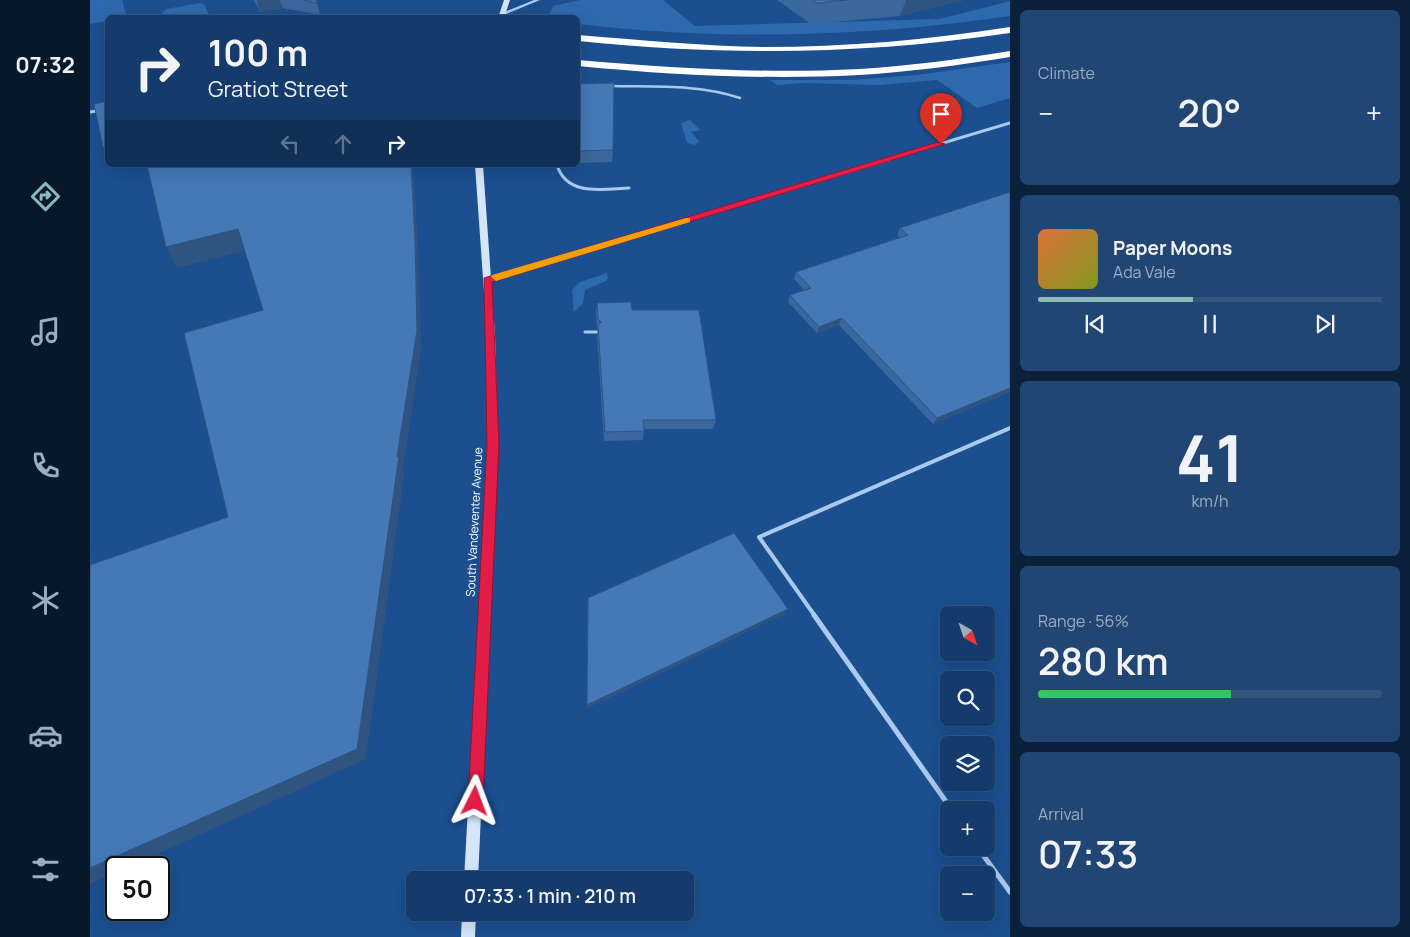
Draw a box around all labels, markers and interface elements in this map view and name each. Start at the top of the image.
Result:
text: 100 m [208,29,308,77]
icon: right [125,35,190,100]
text: 07:32 [15,50,75,80]
text: Climate [1038,62,1095,84]
text: Gratiot Street [208,74,348,104]
text: 20° [1178,86,1241,138]
pin [920,93,962,144]
text: − [1038,94,1053,132]
text: + [1366,94,1382,132]
icon: arrive [927,100,955,128]
icon: left [276,130,304,158]
icon: ahead [329,130,357,158]
icon: right [382,130,410,158]
icon: directions [28,179,63,214]
text: Paper Moons [1113,235,1232,261]
text: Ada Vale [1113,261,1176,283]
icon: previous [1081,310,1109,338]
icon: pause [1196,310,1224,338]
icon: next [1311,310,1339,338]
icon: music [28,314,63,349]
text: 41 [1176,413,1244,502]
street label: South Vandeventer Avenue [462,447,486,597]
icon: phone [28,448,63,483]
text: km/h [1191,490,1229,512]
icon: climate [28,583,63,618]
north arrow [940,606,995,661]
map controls [940,606,995,921]
text: Range · 56% [1038,610,1129,632]
text: 280 km [1038,634,1169,686]
button: search [940,671,995,726]
icon: car [28,718,63,753]
button: layers [940,736,995,791]
position arrow [448,774,500,826]
button: + [940,801,995,856]
text: Arrival [1038,803,1084,825]
text: 07:33 [1038,827,1138,879]
icon: filters [28,852,63,887]
speed limit sign: 50 [105,856,170,921]
button: − [940,866,995,921]
text: 07:33 · 1 min · 210 m [464,883,636,909]

